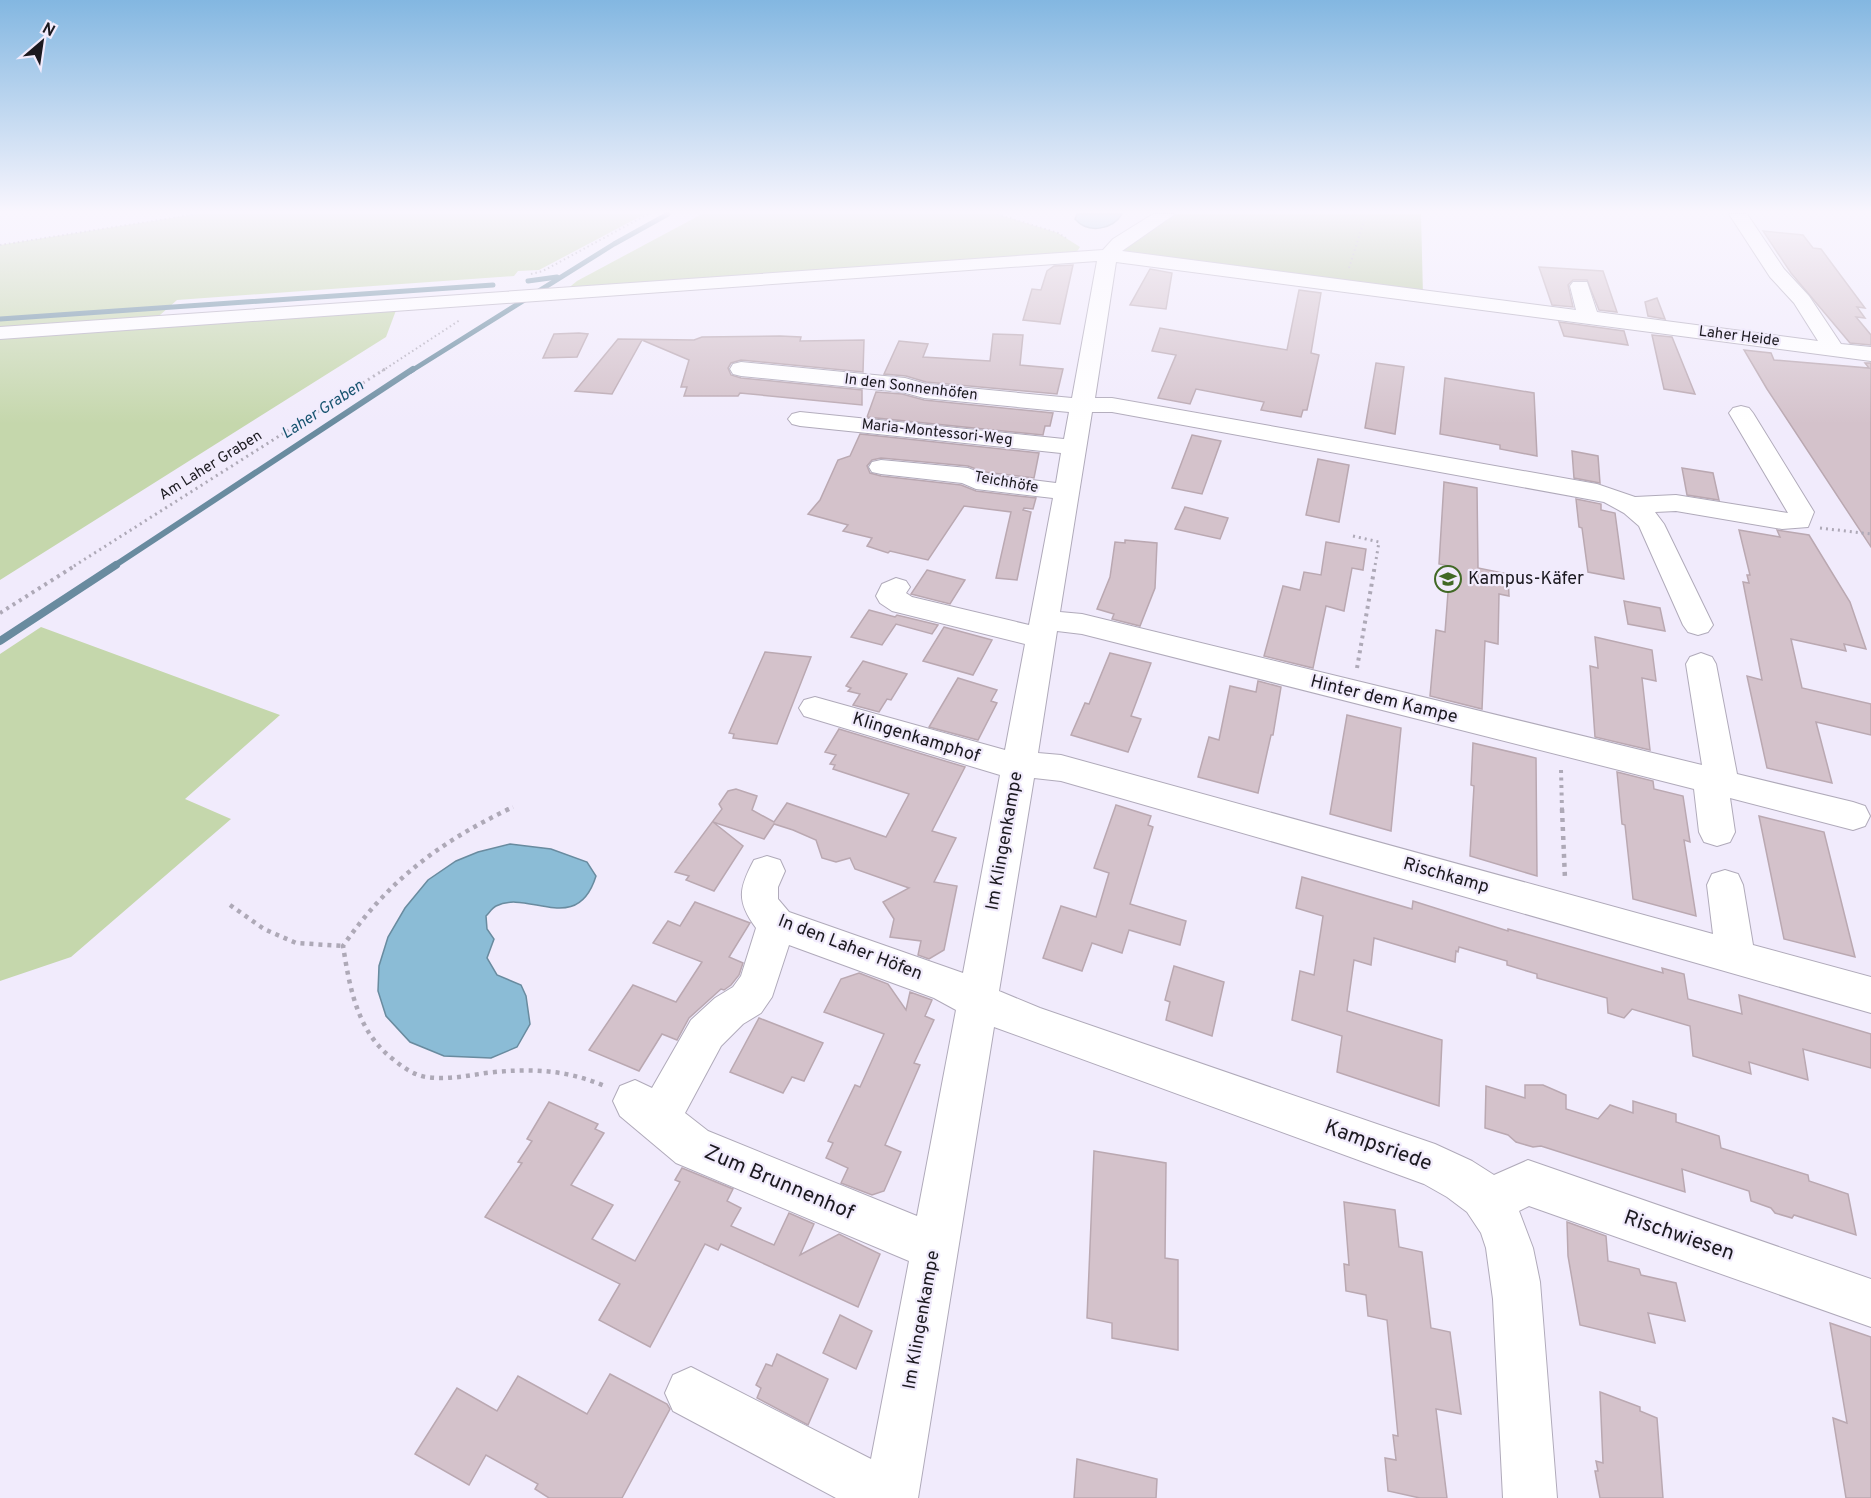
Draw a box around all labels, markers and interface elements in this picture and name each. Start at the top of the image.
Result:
north arrow [12,12,72,72]
text: N [38,19,58,42]
street label: Laher Heide [1697,323,1781,351]
street label: In den Sonnenhöfen [843,370,979,406]
water label: Laher Graben [278,376,368,444]
street label: Maria-Montessori-Weg [861,416,1013,450]
street label: Am Laher Graben [156,427,266,505]
street label: Teichhöfe [972,468,1040,498]
school or university icon: Kampus-Käfer [1433,564,1463,594]
place label: Kampus-Käfer [1468,568,1584,591]
street label: Hinter dem Kampe [1308,671,1460,729]
street label: Klingenkamphof [849,708,983,768]
street label: Im Klingenkampe [981,770,1029,912]
street label: Rischkamp [1400,853,1492,899]
street label: In den Laher Höfen [775,910,925,986]
street label: Kampsriede [1320,1114,1436,1178]
street label: Zum Brunnenhof [700,1139,858,1227]
street label: Rischwiesen [1620,1204,1738,1268]
street label: Im Klingenkampe [898,1249,946,1391]

